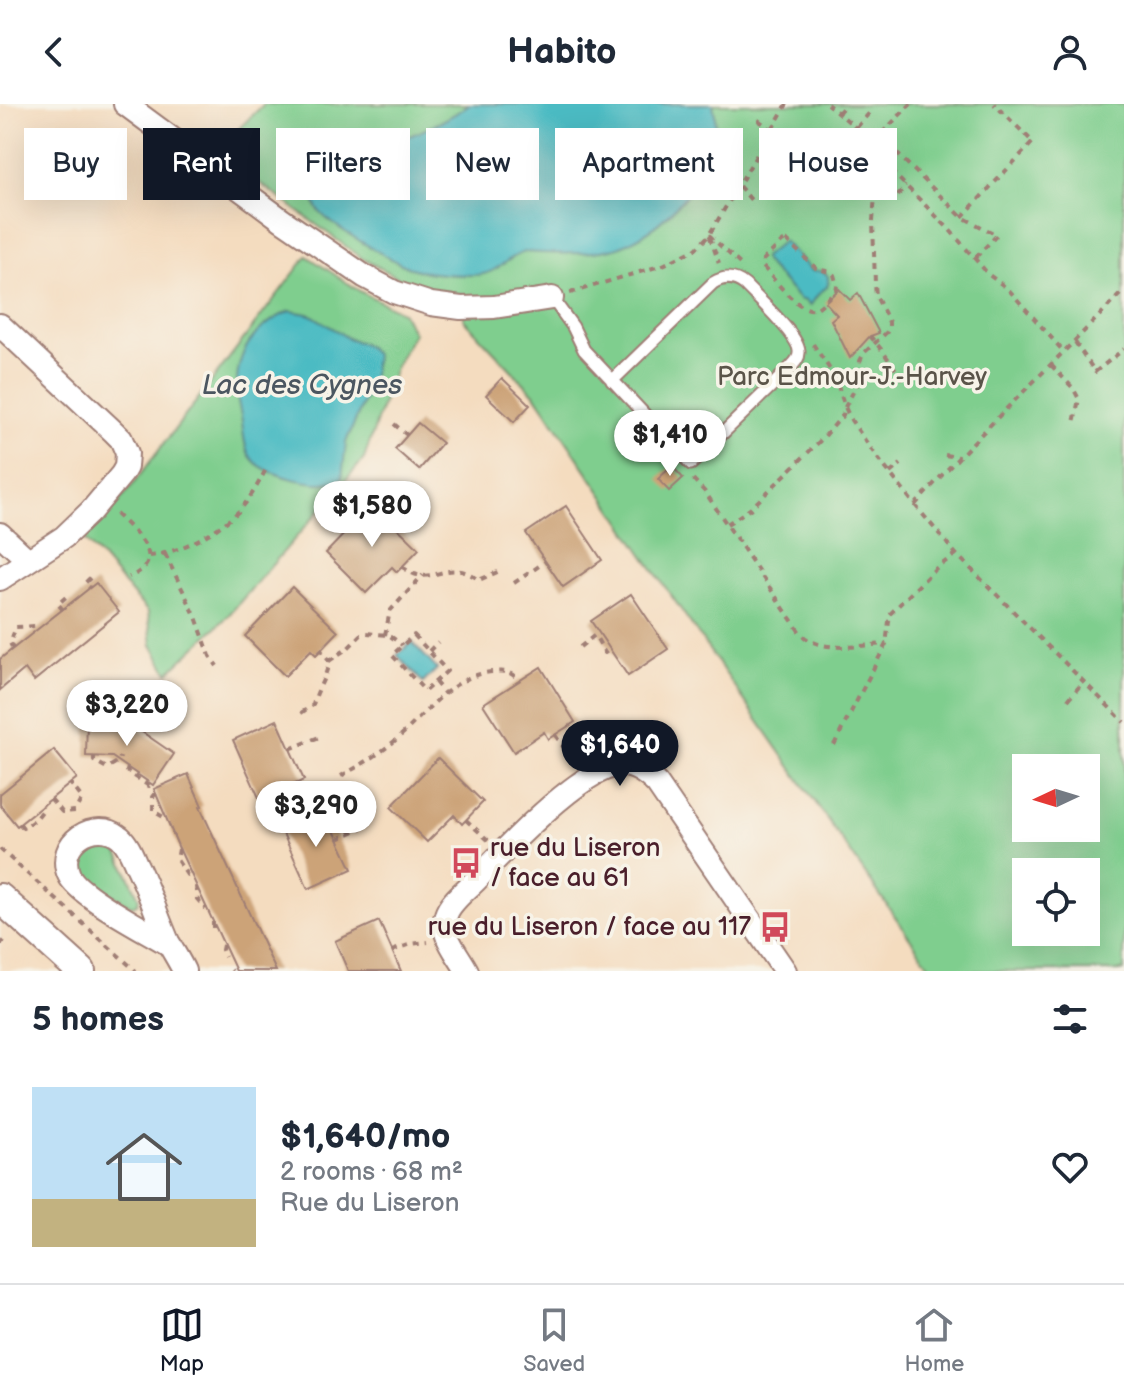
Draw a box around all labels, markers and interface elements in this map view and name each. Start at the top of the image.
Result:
icon: back [32,30,76,74]
icon: person [1048,30,1092,74]
text: Habito [507,31,617,74]
chip: Buy [24,128,127,200]
chip: Rent [143,128,260,200]
chip: Filters [276,128,410,200]
chip: New [426,128,539,200]
chip: Apartment [555,128,743,200]
chip: House [759,128,897,200]
park label: Parc Edmour-J.-Harvey [717,362,987,393]
water label: Lac des Cygnes [202,369,402,402]
pin: $1,410 [605,410,735,478]
text: $1,410 [632,420,708,451]
pin: $1,580 [307,481,437,549]
text: $1,580 [332,491,412,522]
pin: $3,220 [62,680,192,748]
text: $3,220 [85,690,169,721]
pin: $1,640 [555,720,685,788]
text: $1,640 [579,730,661,761]
north arrow [1012,754,1100,842]
map controls [1012,754,1100,946]
pin: $3,290 [251,781,381,849]
text: $3,290 [273,791,359,822]
place label: rue du Liseron / face au 61 [490,833,660,894]
bus stop icon: rue du Liseron / face au 61 [449,846,483,880]
button: locate [1012,858,1100,946]
bus stop icon: rue du Liseron / face au 117 [758,910,792,944]
place label: rue du Liseron / face au 117 [428,912,751,943]
icon: filters [1048,997,1092,1041]
text: 5 homes [32,999,164,1040]
text: $1,640/mo [280,1116,450,1157]
icon: home [96,1119,192,1215]
icon: heart [1048,1145,1092,1189]
text: 2 rooms · 68 m² [280,1157,463,1188]
text: Rue du Liseron [280,1188,459,1219]
tab: Map [160,1303,204,1378]
tab: Saved [523,1303,585,1378]
tab: Home [904,1303,964,1378]

